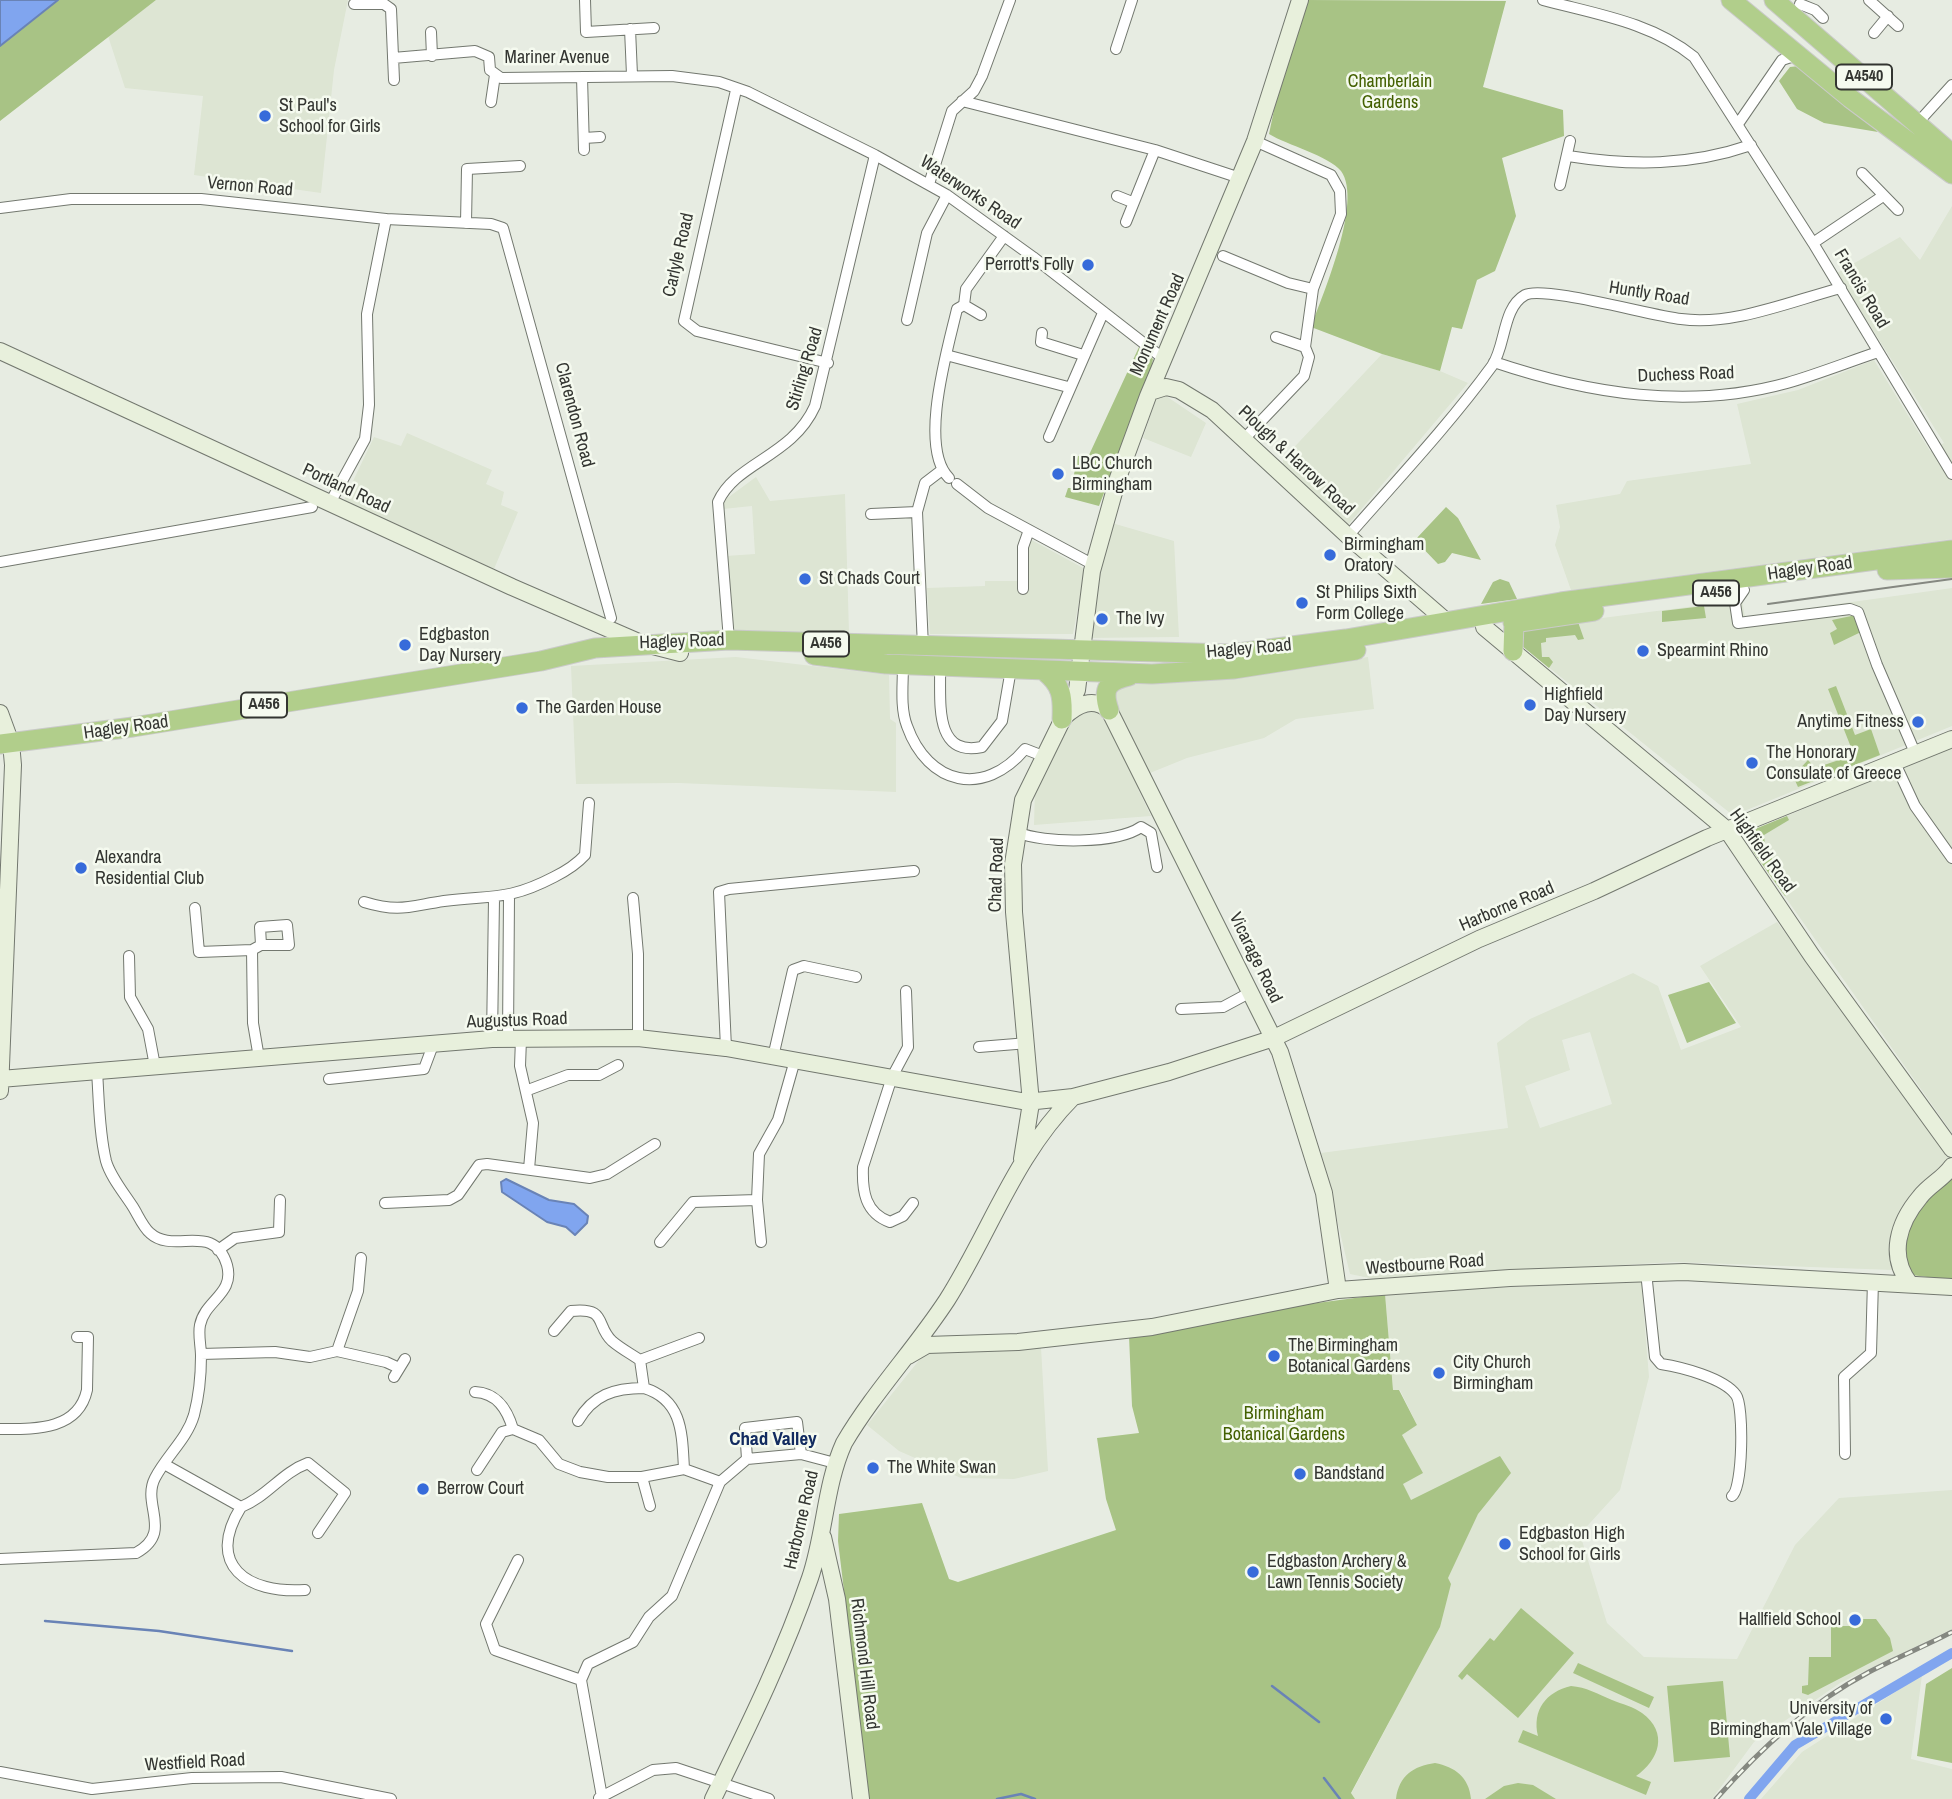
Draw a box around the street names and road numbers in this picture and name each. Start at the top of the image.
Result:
street label: Mariner Avenue [505,47,609,69]
road number: A4540 [1836,64,1892,90]
street label: Waterworks Road [916,151,1024,235]
street label: Vernon Road [206,172,294,202]
street label: Carlyle Road [659,211,699,299]
street label: Francis Road [1829,245,1893,333]
street label: Monument Road [1126,271,1190,379]
street label: Huntly Road [1607,277,1691,311]
street label: Stirling Road [782,325,828,413]
street label: Clarendon Road [550,360,598,470]
street label: Duchess Road [1637,363,1735,387]
street label: Plough & Harrow Road [1233,402,1359,520]
street label: Portland Road [299,459,393,519]
street label: Hagley Road [1766,552,1854,586]
road number: A456 [1693,580,1739,606]
street label: Hagley Road [639,630,725,654]
road number: A456 [803,632,849,656]
street label: Hagley Road [1206,635,1292,663]
road number: A456 [241,692,287,718]
street label: Hagley Road [82,711,170,745]
street label: Highfield Road [1724,805,1800,897]
street label: Chad Road [985,837,1009,913]
street label: Harborne Road [1456,877,1558,937]
street label: Vicarage Road [1224,909,1286,1007]
street label: Augustus Road [466,1008,568,1034]
street label: Westbourne Road [1365,1250,1485,1280]
street label: Harborne Road [780,1468,824,1572]
street label: Richmond Hill Road [845,1597,883,1731]
street label: Westfield Road [144,1750,246,1776]

